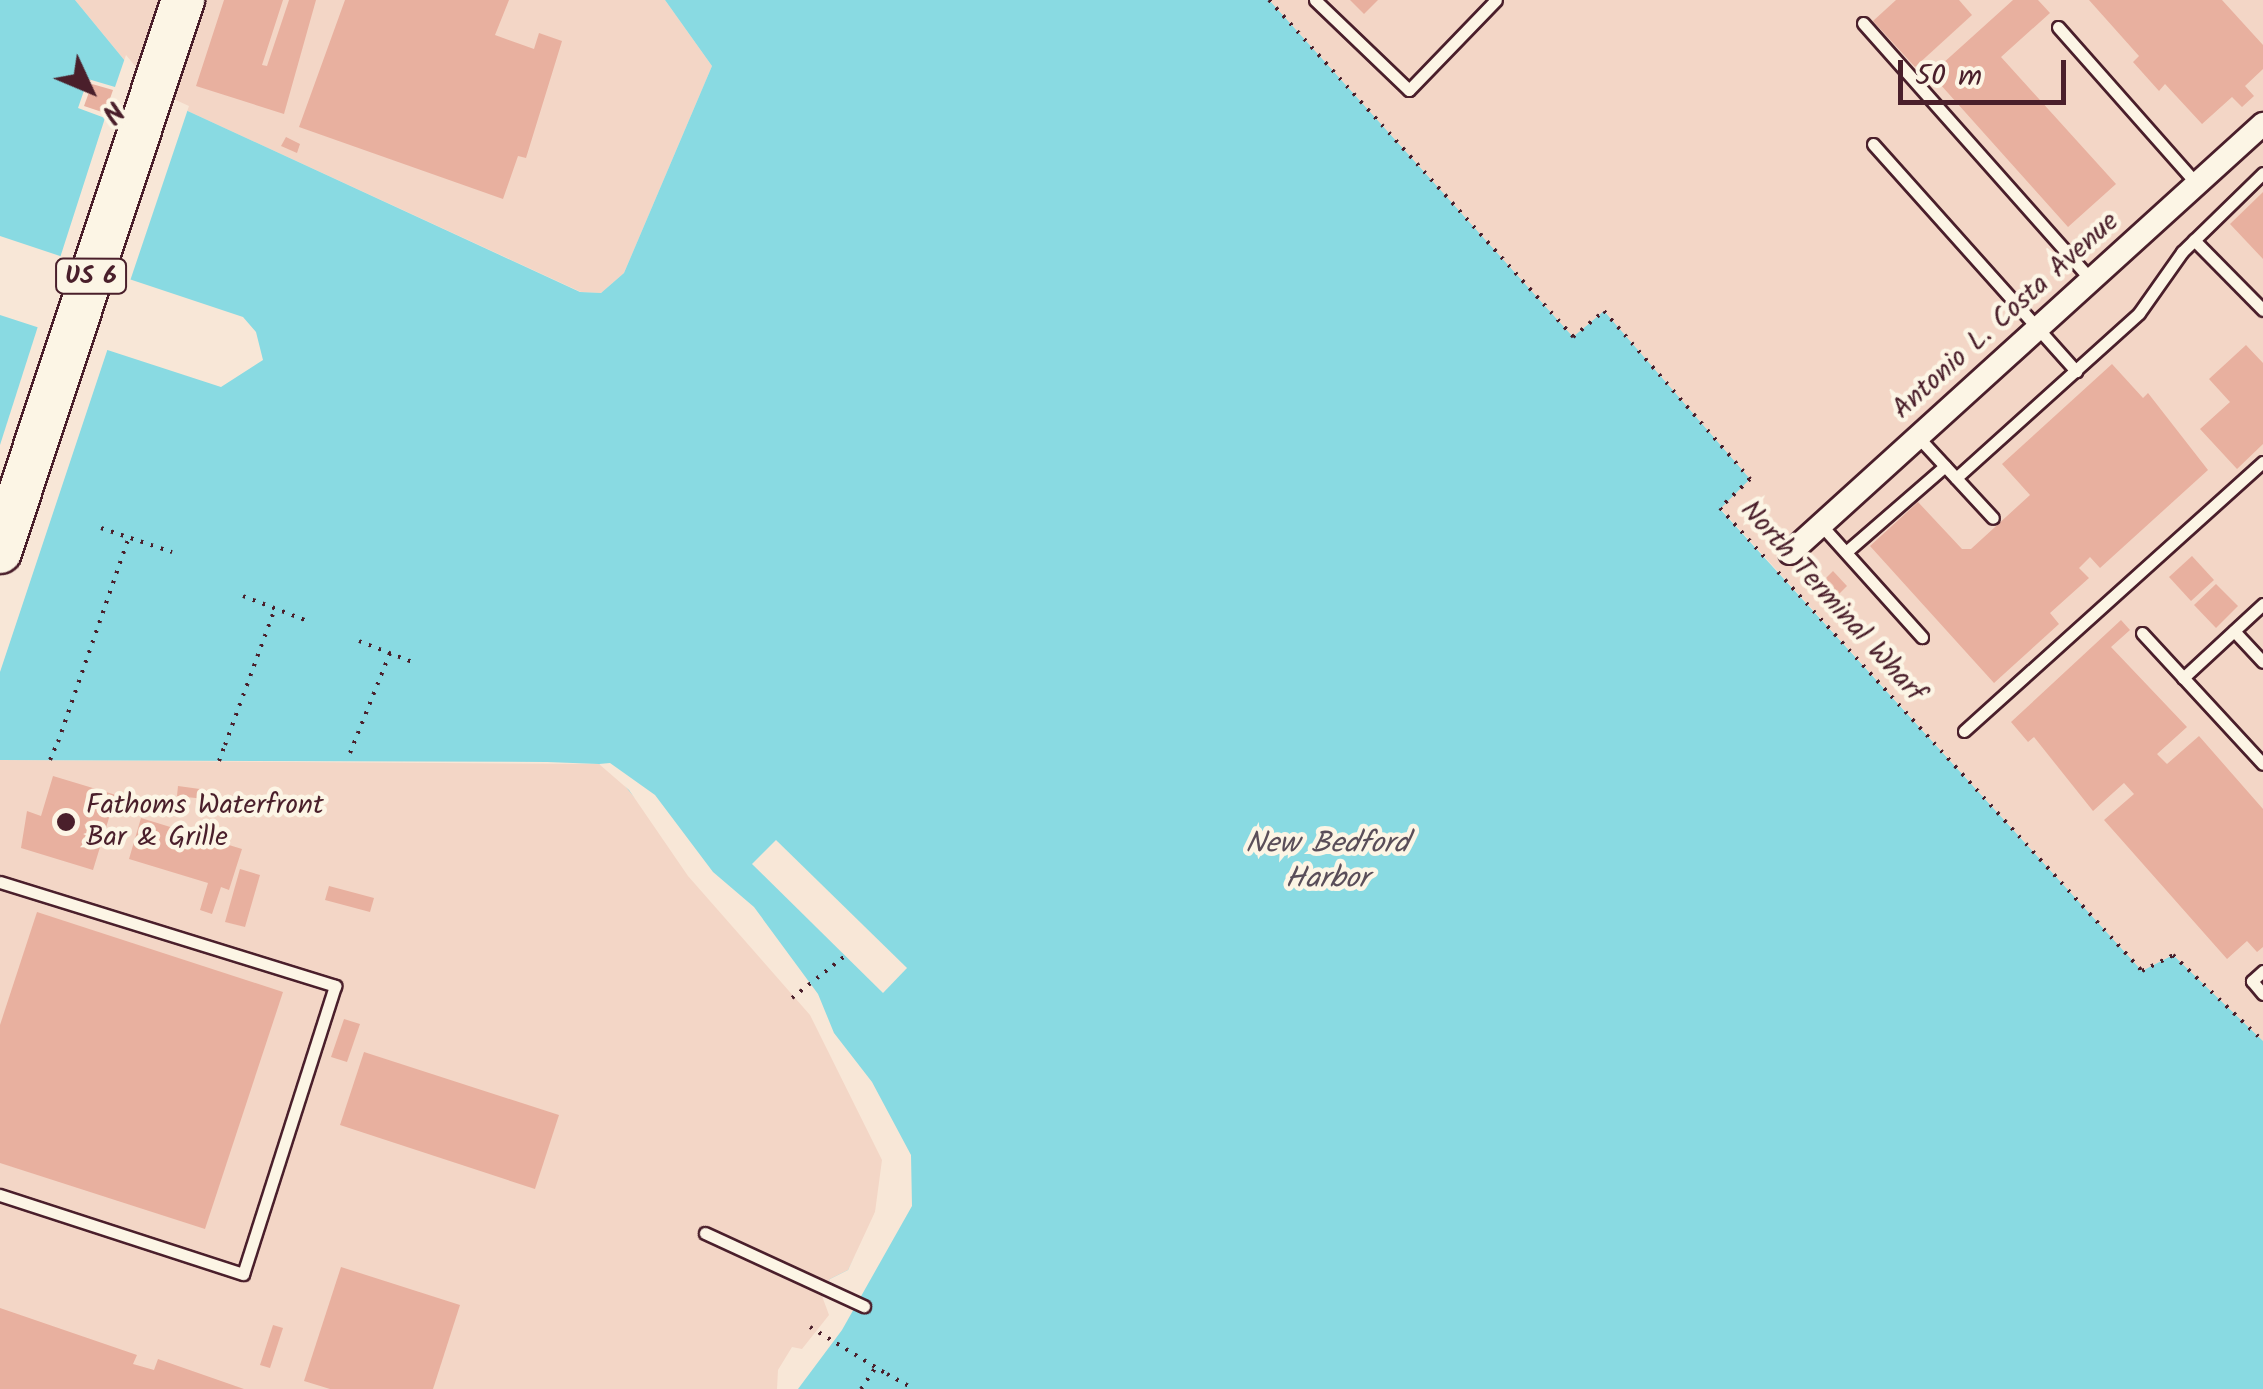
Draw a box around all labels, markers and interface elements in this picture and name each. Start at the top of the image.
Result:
north arrow [40,40,140,140]
scale bar [1903,40,2070,102]
text: 50 m [1915,53,1982,101]
text: N [90,89,134,133]
street label: Antonio L. Costa Avenue [1886,205,2126,427]
road number: US 6 [54,256,128,296]
street label: North Terminal Wharf [1733,494,1931,710]
place label: Fathoms Waterfront Bar & Grille [86,789,324,855]
marker: Fathoms Waterfront Bar & Grille [55,811,77,833]
water label: New Bedford Harbor [1245,826,1409,896]

